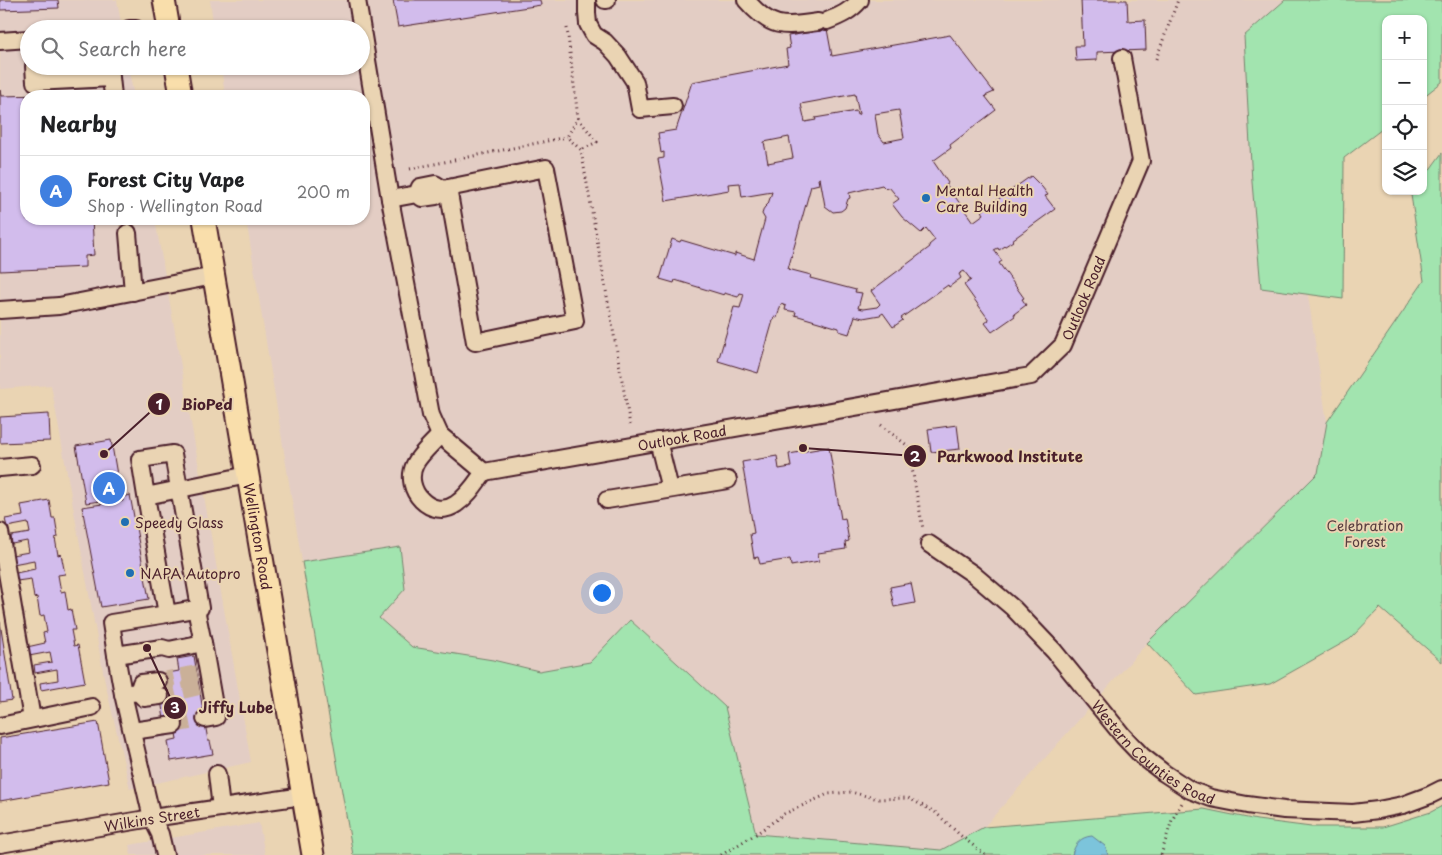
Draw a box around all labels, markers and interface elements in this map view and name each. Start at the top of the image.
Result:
map controls [1382,15,1427,195]
button: + [1382,15,1427,60]
search box [20,20,370,75]
icon: search [38,34,66,62]
text: Search here [78,34,187,62]
button: − [1382,60,1427,105]
button: locate [1382,105,1427,150]
text: Nearby [40,107,117,139]
button: layers [1382,150,1427,195]
text: Forest City Vape [87,165,245,193]
text: A [50,179,62,203]
text: 200 m [297,179,350,203]
place label: Mental Health Care Building [936,180,1033,217]
marker: Mental Health Care Building [920,192,932,204]
text: Shop · Wellington Road [87,193,263,217]
street label: Outlook Road [1056,252,1110,344]
callout: BioPed [147,389,243,419]
text: 1 [155,392,163,415]
text: BioPed [181,392,233,415]
street label: Outlook Road [636,419,728,455]
callout: Parkwood Institute [902,441,1093,471]
text: 2 [910,444,921,467]
text: Parkwood Institute [937,444,1083,467]
pin: A [93,469,125,507]
street label: Wellington Road [239,481,278,591]
place label: Speedy Glass [135,512,224,533]
park label: Celebration Forest [1327,515,1403,552]
marker: Speedy Glass [119,516,131,528]
place label: NAPA Autopro [140,563,241,584]
marker: NAPA Autopro [124,567,136,579]
your location [589,580,615,606]
callout: Jiffy Lube [163,693,283,723]
text: 3 [170,695,180,718]
text: Jiffy Lube [199,695,273,718]
street label: Western Counties Road [1087,695,1218,809]
street label: Wilkins Street [103,801,201,837]

